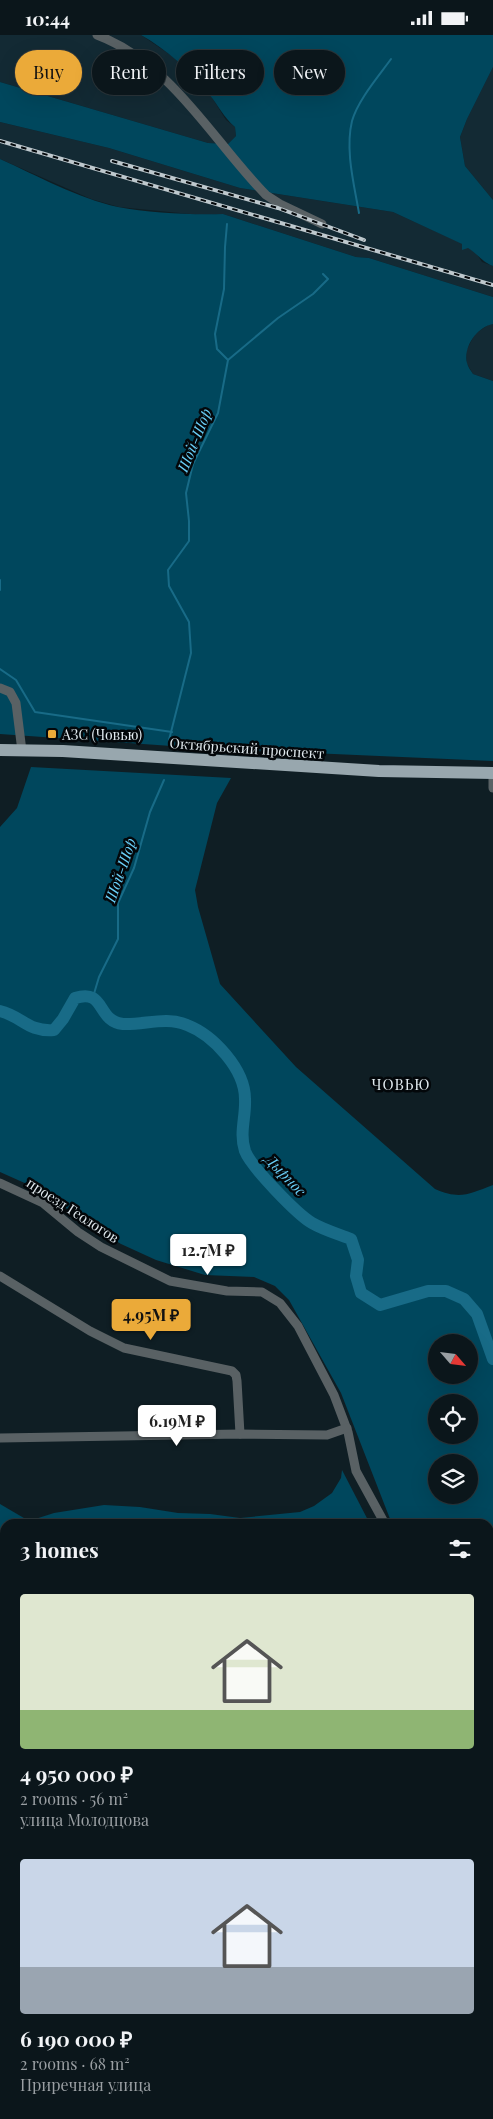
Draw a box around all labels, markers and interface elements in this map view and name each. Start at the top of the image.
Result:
text: 10:44 [25,5,70,31]
chip: Buy [15,50,82,95]
chip: Rent [92,50,166,95]
chip: Filters [176,50,264,95]
chip: New [274,50,345,95]
water label: Шой-Шор [172,405,216,476]
place label: АЗС (Човью) [61,725,142,744]
marker: АЗС (Човью) [46,728,58,740]
street label: Октябрьский проспект [169,733,325,763]
water label: Шой-Шор [99,835,140,906]
district label: ЧОВЬЮ [371,1074,431,1094]
water label: Дырнос [259,1148,311,1201]
street label: проезд Геологов [23,1173,123,1247]
pin: 12.7M ₽ [162,1233,254,1276]
text: 12.7M ₽ [181,1239,235,1260]
pin: 4.95M ₽ [105,1299,197,1341]
text: 4.95M ₽ [123,1304,179,1325]
north arrow [428,1334,478,1384]
map controls [428,1334,478,1504]
button: locate [428,1394,478,1444]
pin: 6.19M ₽ [131,1405,223,1447]
text: 6.19M ₽ [149,1410,205,1431]
button: layers [428,1454,478,1504]
text: 3 homes [20,1535,99,1563]
icon: filters [446,1535,474,1563]
icon: home [202,1626,292,1716]
text: 4 950 000 ₽ [20,1759,133,1787]
text: 2 rooms · 56 m² [20,1788,128,1809]
text: улица Молодцова [20,1809,149,1830]
icon: home [202,1891,292,1981]
text: 6 190 000 ₽ [20,2024,133,2052]
text: 2 rooms · 68 m² [20,2053,130,2074]
text: Приречная улица [20,2074,151,2095]

